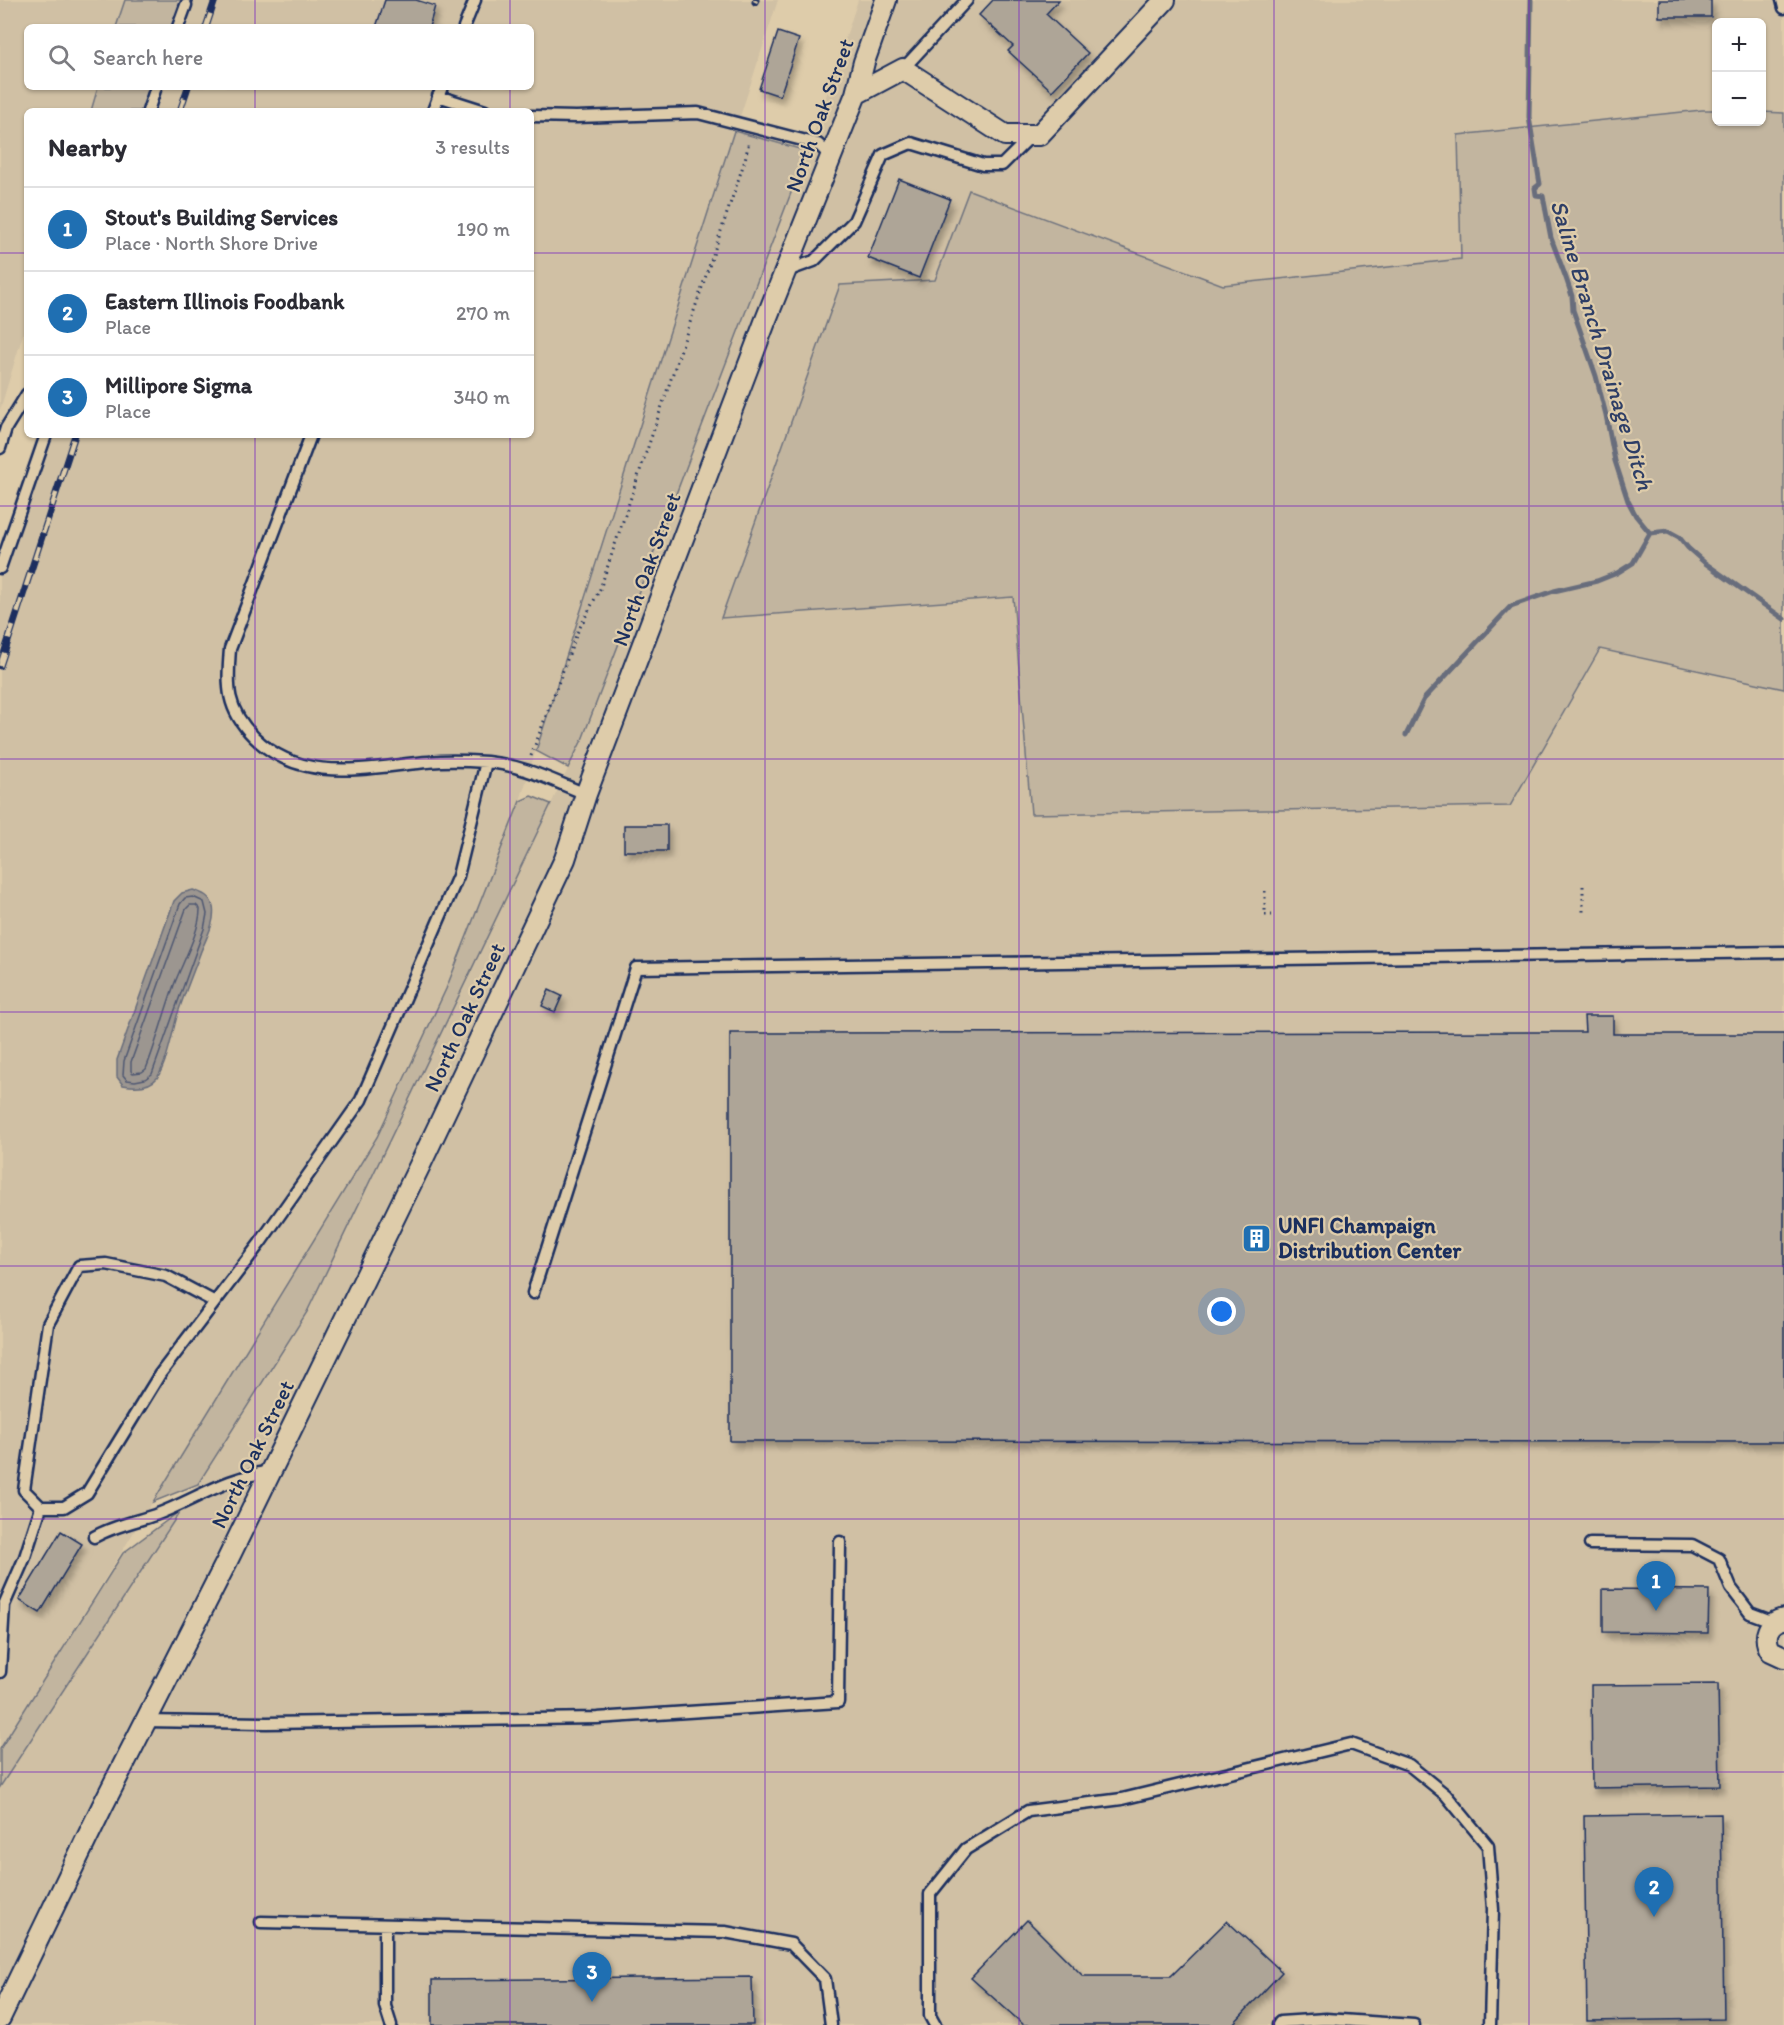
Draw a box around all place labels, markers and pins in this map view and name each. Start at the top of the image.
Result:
place label: UNFI Champaign Distribution Center [1278,1212,1463,1264]
building icon: UNFI Champaign Distribution Center [1241,1222,1273,1254]
pin: 1 [1636,1562,1676,1611]
pin: 2 [1634,1868,1674,1917]
pin: 3 [572,1952,612,2002]

